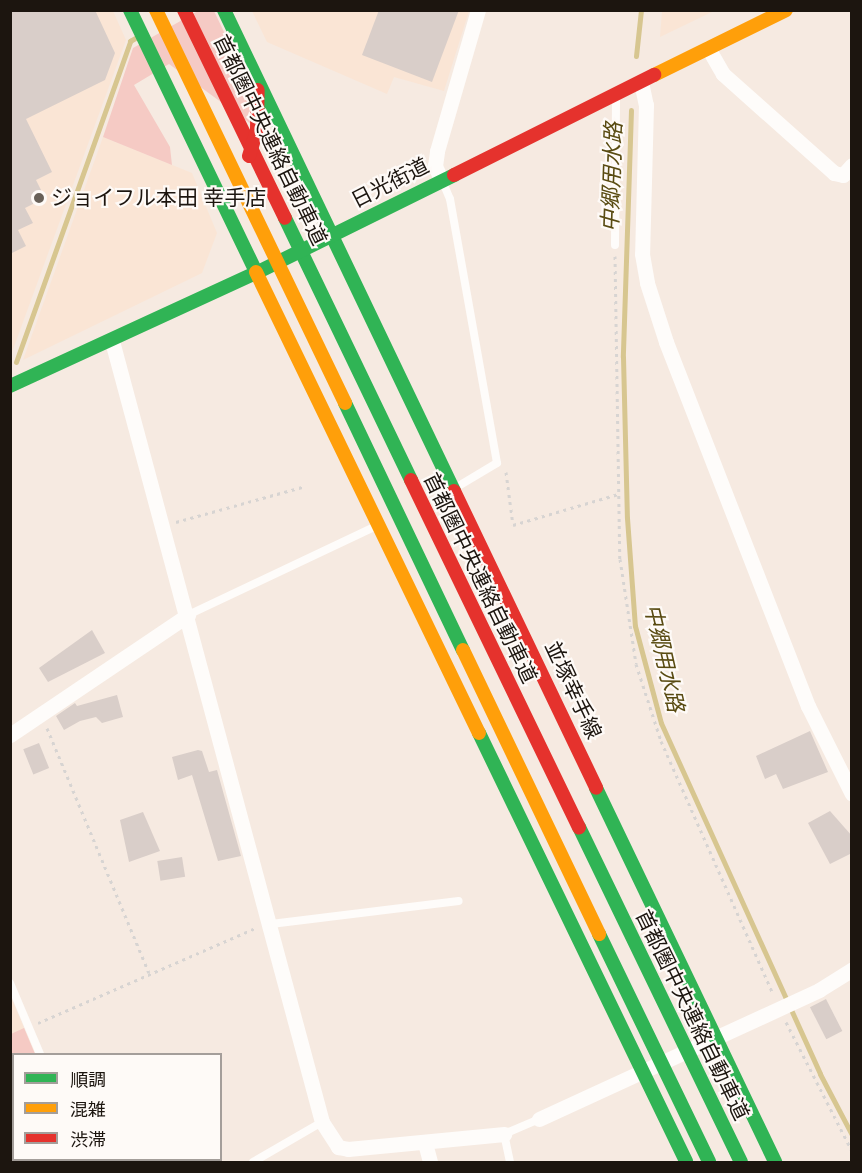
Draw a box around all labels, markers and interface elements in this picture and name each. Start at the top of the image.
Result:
street label: 首都圏中央連絡自動車道 [208,31,332,249]
water label: 中郷用水路 [597,122,627,232]
street label: 日光街道 [347,153,433,213]
place label: ジョイフル本田 幸手店 [51,185,266,211]
marker: ジョイフル本田 幸手店 [32,191,46,205]
street label: 首都圏中央連絡自動車道 [418,469,542,687]
water label: 中郷用水路 [639,601,689,715]
street label: 並塚幸手線 [539,637,607,743]
street label: 首都圏中央連絡自動車道 [630,906,754,1124]
legend [12,1053,222,1161]
text: 順調 [70,1069,106,1090]
text: 混雑 [70,1099,106,1120]
text: 渋滞 [70,1129,106,1150]

